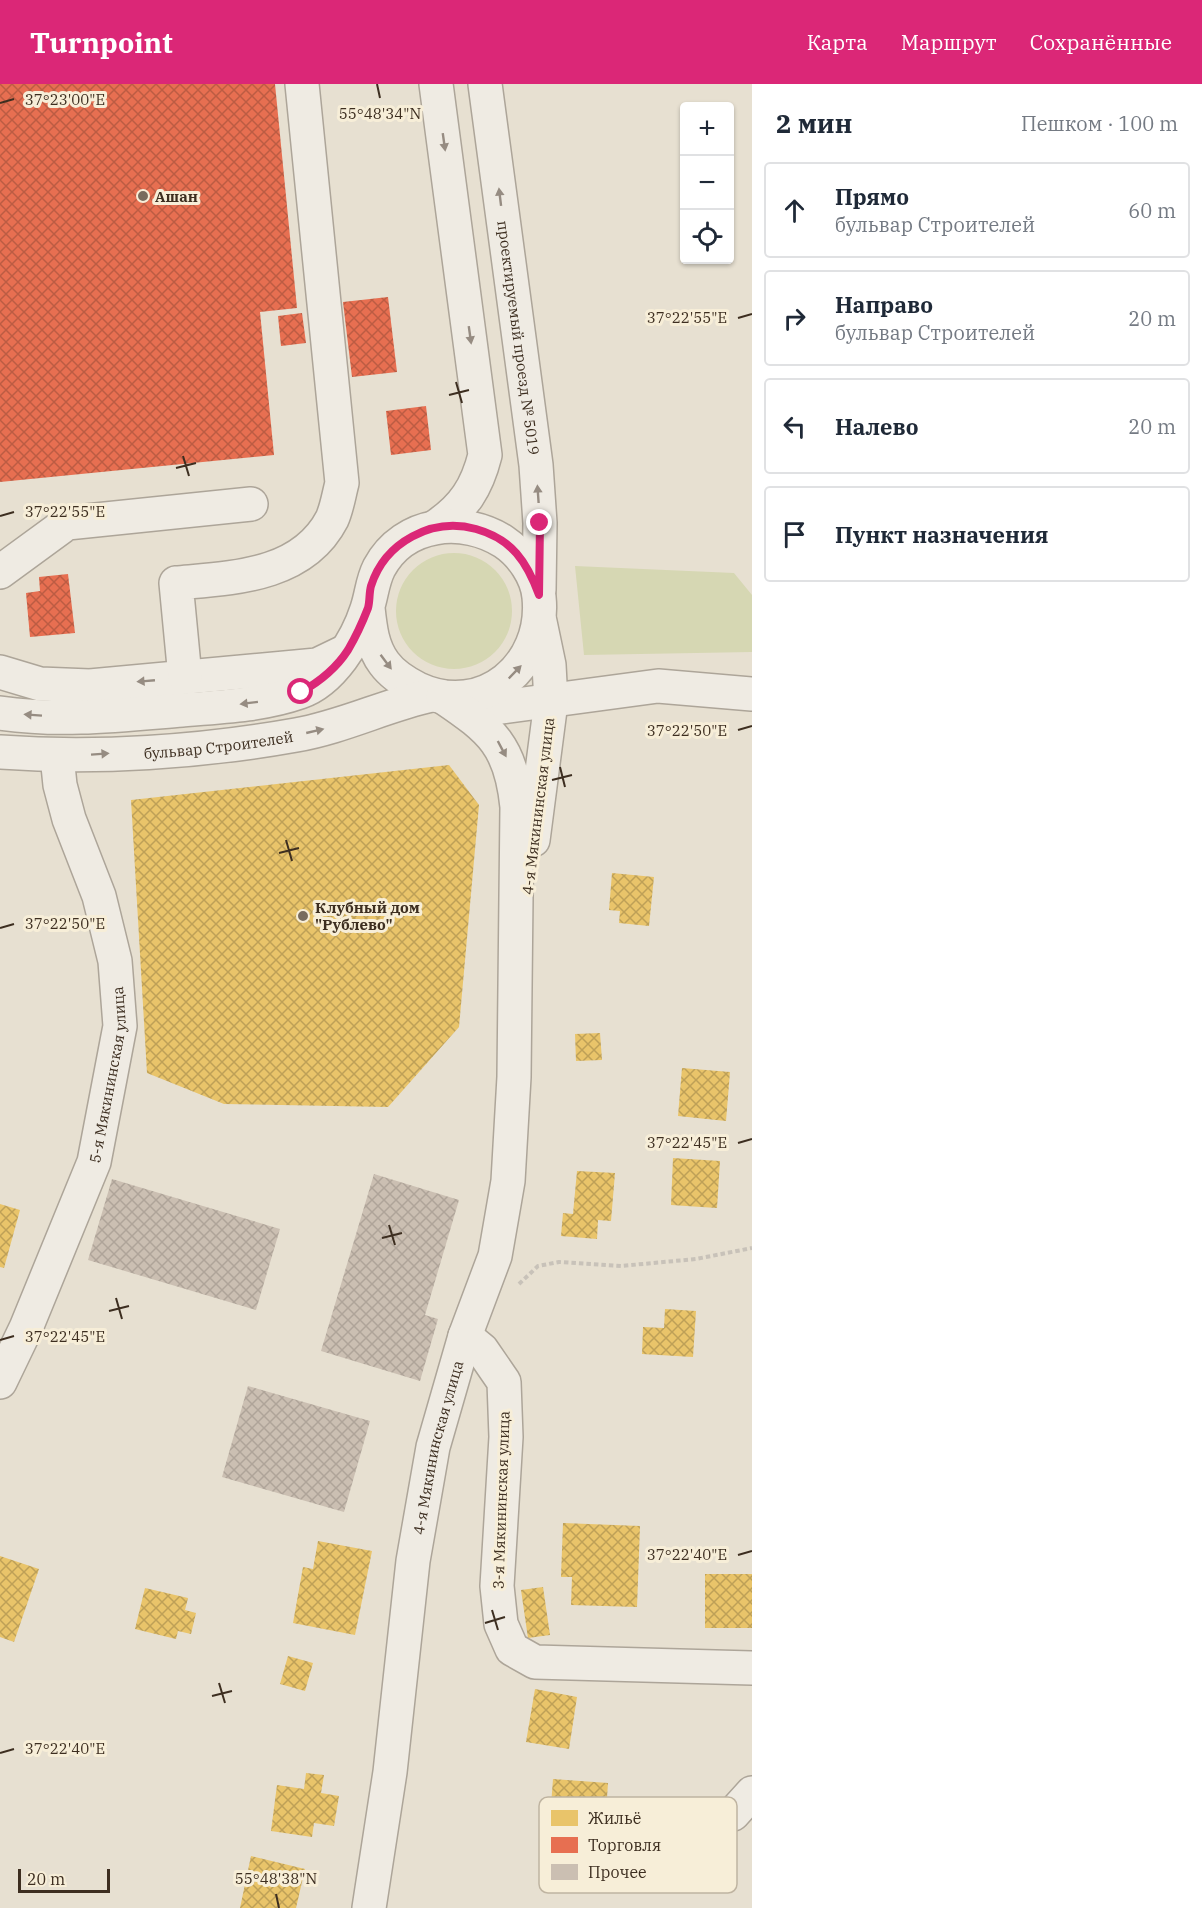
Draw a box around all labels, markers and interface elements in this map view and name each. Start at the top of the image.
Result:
text: Turnpoint [30,24,173,61]
text: Карта [807,28,868,56]
text: Маршрут [901,28,997,56]
text: Сохранённые [1030,28,1172,56]
text: 37°23'00"E [25,90,105,109]
map controls [680,102,734,264]
button: + [680,102,734,156]
text: 55°48'34"N [339,104,421,123]
text: 2 мин [776,106,852,140]
text: Пешком · 100 m [1021,110,1178,137]
one-way arrow [439,133,449,152]
button: − [680,156,734,210]
text: Прямо [835,182,909,211]
place label: Ашан [155,187,198,206]
one-way arrow [495,187,505,206]
marker: Ашан [136,189,150,203]
icon: ahead [778,194,811,227]
text: 60 m [1128,197,1176,224]
button: locate [680,210,734,264]
text: бульвар Строителей [835,211,1035,238]
street label: проектируемый проезд № 5019 [494,219,544,456]
text: Направо [835,290,933,319]
icon: right [778,302,811,335]
text: 20 m [1128,305,1176,332]
text: 37°22'55"E [647,308,727,327]
text: бульвар Строителей [835,319,1035,346]
one-way arrow [466,326,475,345]
icon: left [778,410,811,443]
text: Налево [835,412,919,441]
text: 20 m [1128,413,1176,440]
one-way arrow [533,485,543,504]
text: 37°22'55"E [25,502,105,521]
route end [526,509,552,535]
icon: arrive [778,518,811,551]
text: Пункт назначения [835,520,1049,549]
one-way arrow [380,654,392,670]
one-way arrow [508,664,522,679]
one-way arrow [137,676,156,686]
route start [287,678,313,704]
one-way arrow [239,698,258,708]
one-way arrow [24,711,43,720]
street label: 4-я Мякининская улица [518,716,558,896]
text: 37°22'50"E [647,721,727,740]
one-way arrow [306,725,324,735]
street label: бульвар Строителей [143,726,295,762]
one-way arrow [497,741,507,758]
one-way arrow [91,749,110,758]
place label: Клубный дом "Рублево" [315,898,420,934]
marker: Клубный дом "Рублево" [296,909,310,923]
text: 37°22'50"E [25,914,105,933]
street label: 5-я Мякининская улица [85,986,130,1164]
text: 37°22'45"E [647,1133,727,1152]
text: 37°22'45"E [25,1327,105,1346]
street label: 4-я Мякининская улица [408,1358,467,1536]
street label: 3-я Мякининская улица [488,1410,514,1590]
text: 37°22'40"E [647,1545,727,1564]
text: 37°22'40"E [25,1739,105,1758]
legend [539,1797,737,1893]
text: Жильё [588,1808,641,1828]
text: Торговля [588,1835,661,1855]
text: Прочее [588,1862,647,1882]
scale bar [18,1866,110,1894]
text: 20 m [27,1869,65,1889]
text: 55°48'38"N [235,1869,317,1888]

